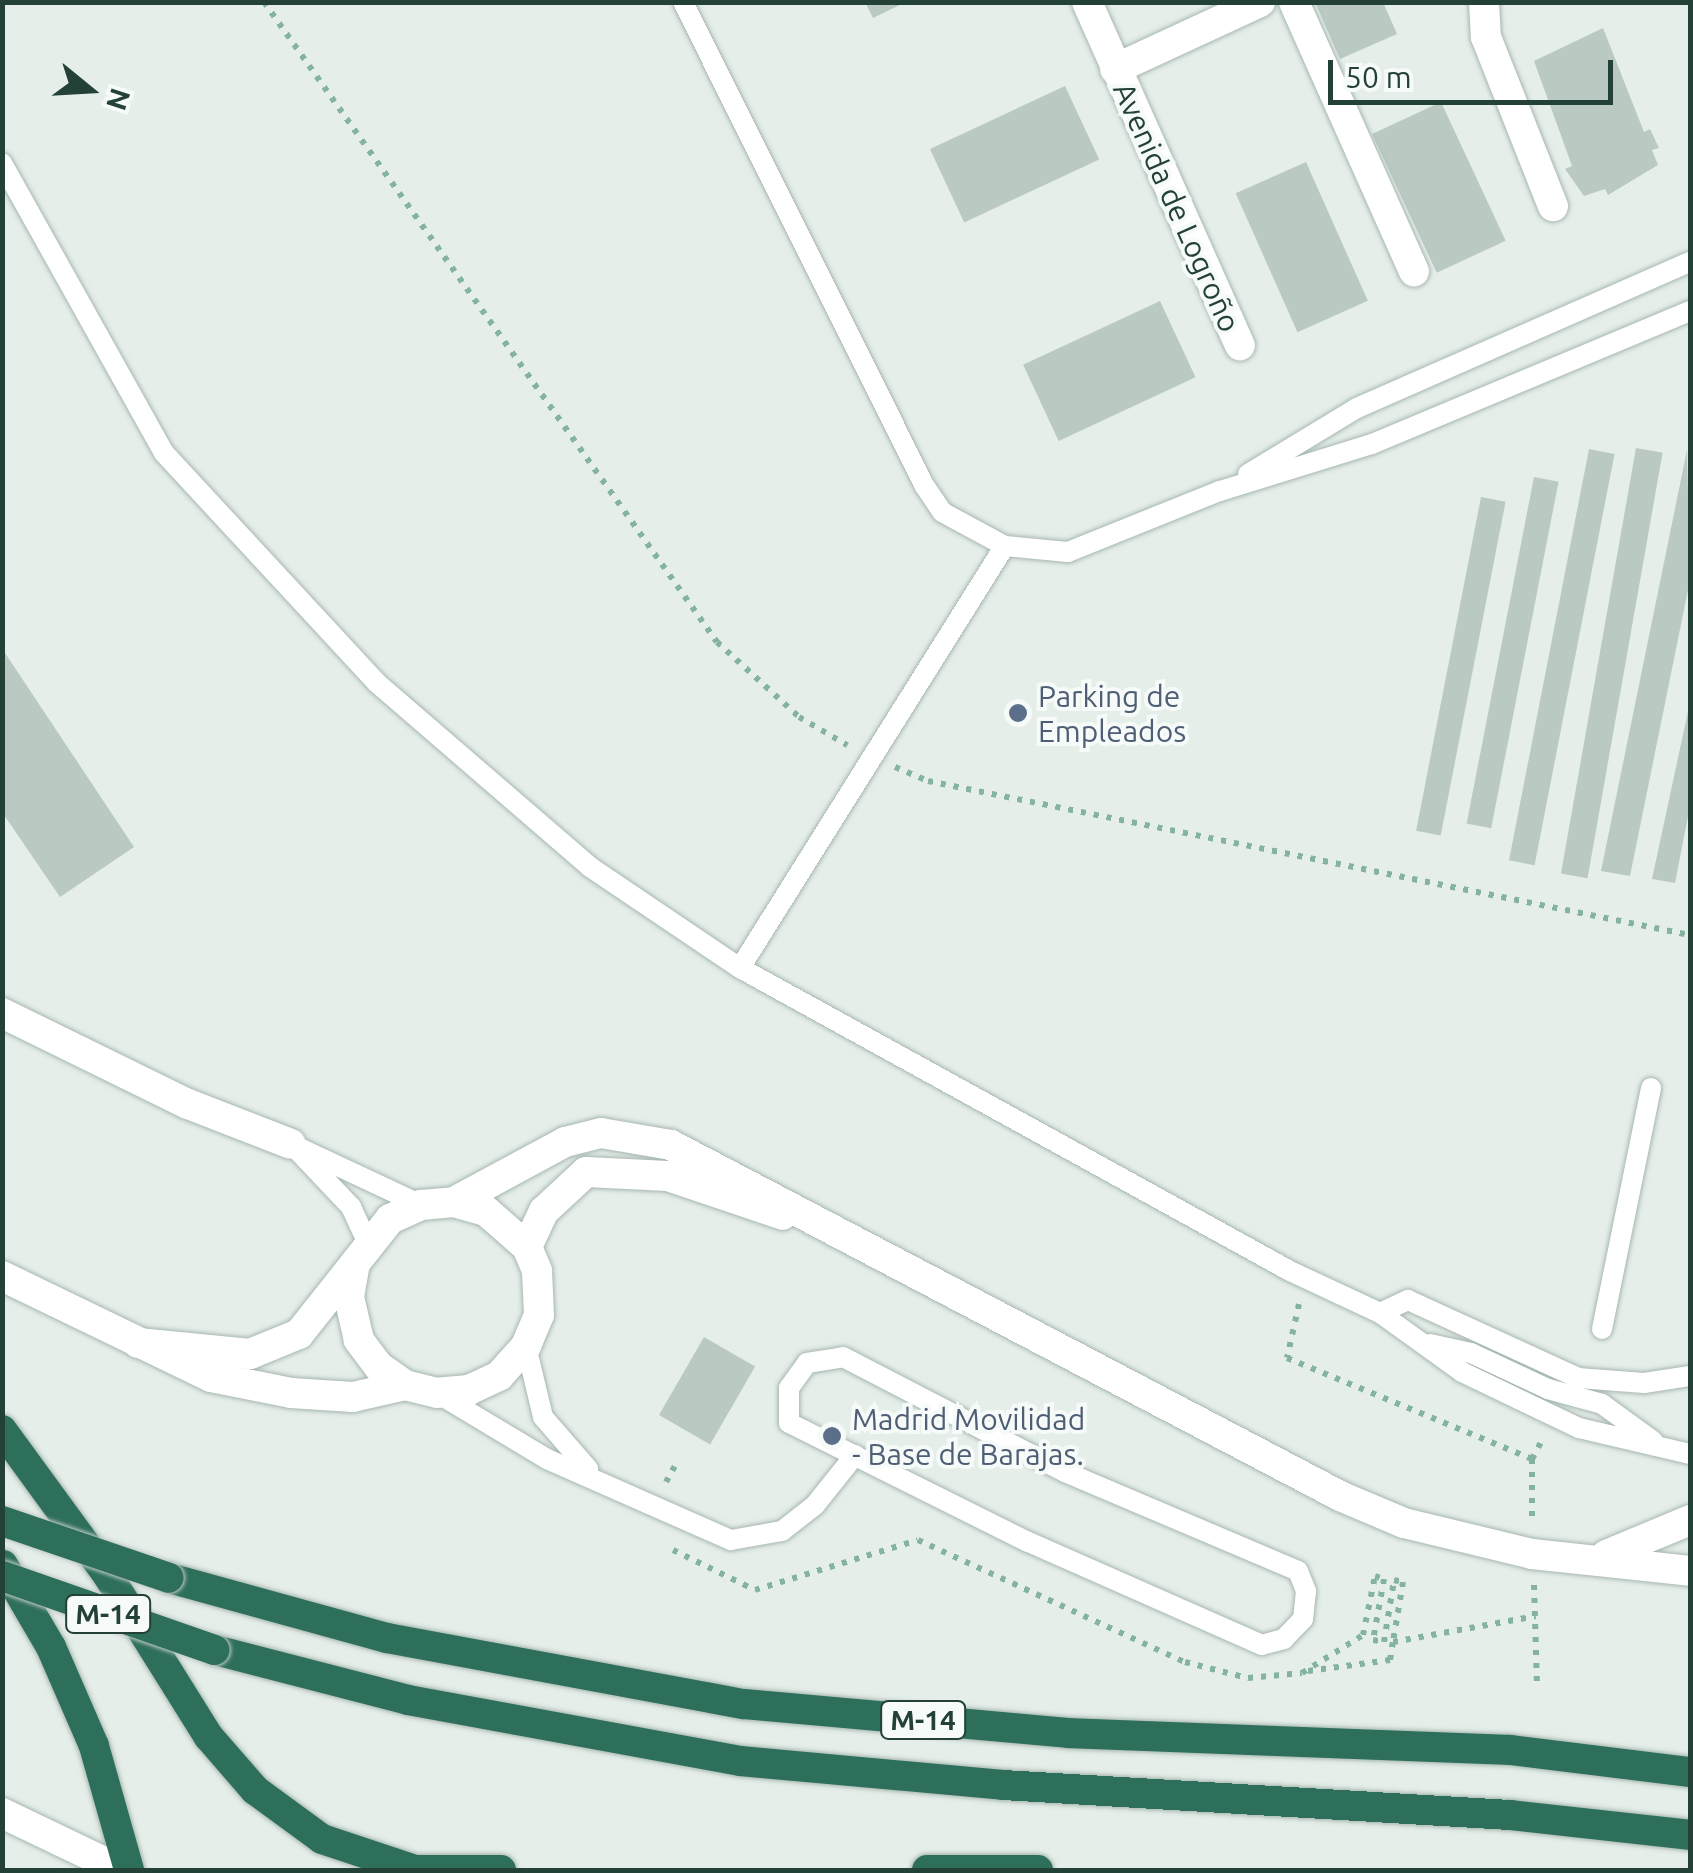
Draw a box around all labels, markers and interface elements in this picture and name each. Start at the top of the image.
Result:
north arrow [40,40,140,140]
scale bar [1333,40,1618,102]
text: 50 m [1345,60,1412,94]
street label: Avenida de Logroño [1106,77,1248,337]
text: N [101,85,137,114]
place label: Parking de Empleados [1038,678,1186,748]
marker: Parking de Empleados [1007,702,1029,724]
place label: Madrid Movilidad - Base de Barajas. [852,1401,1085,1472]
marker: Madrid Movilidad - Base de Barajas. [821,1425,843,1447]
road number: M-14 [63,1591,153,1637]
road number: M-14 [878,1697,968,1743]

